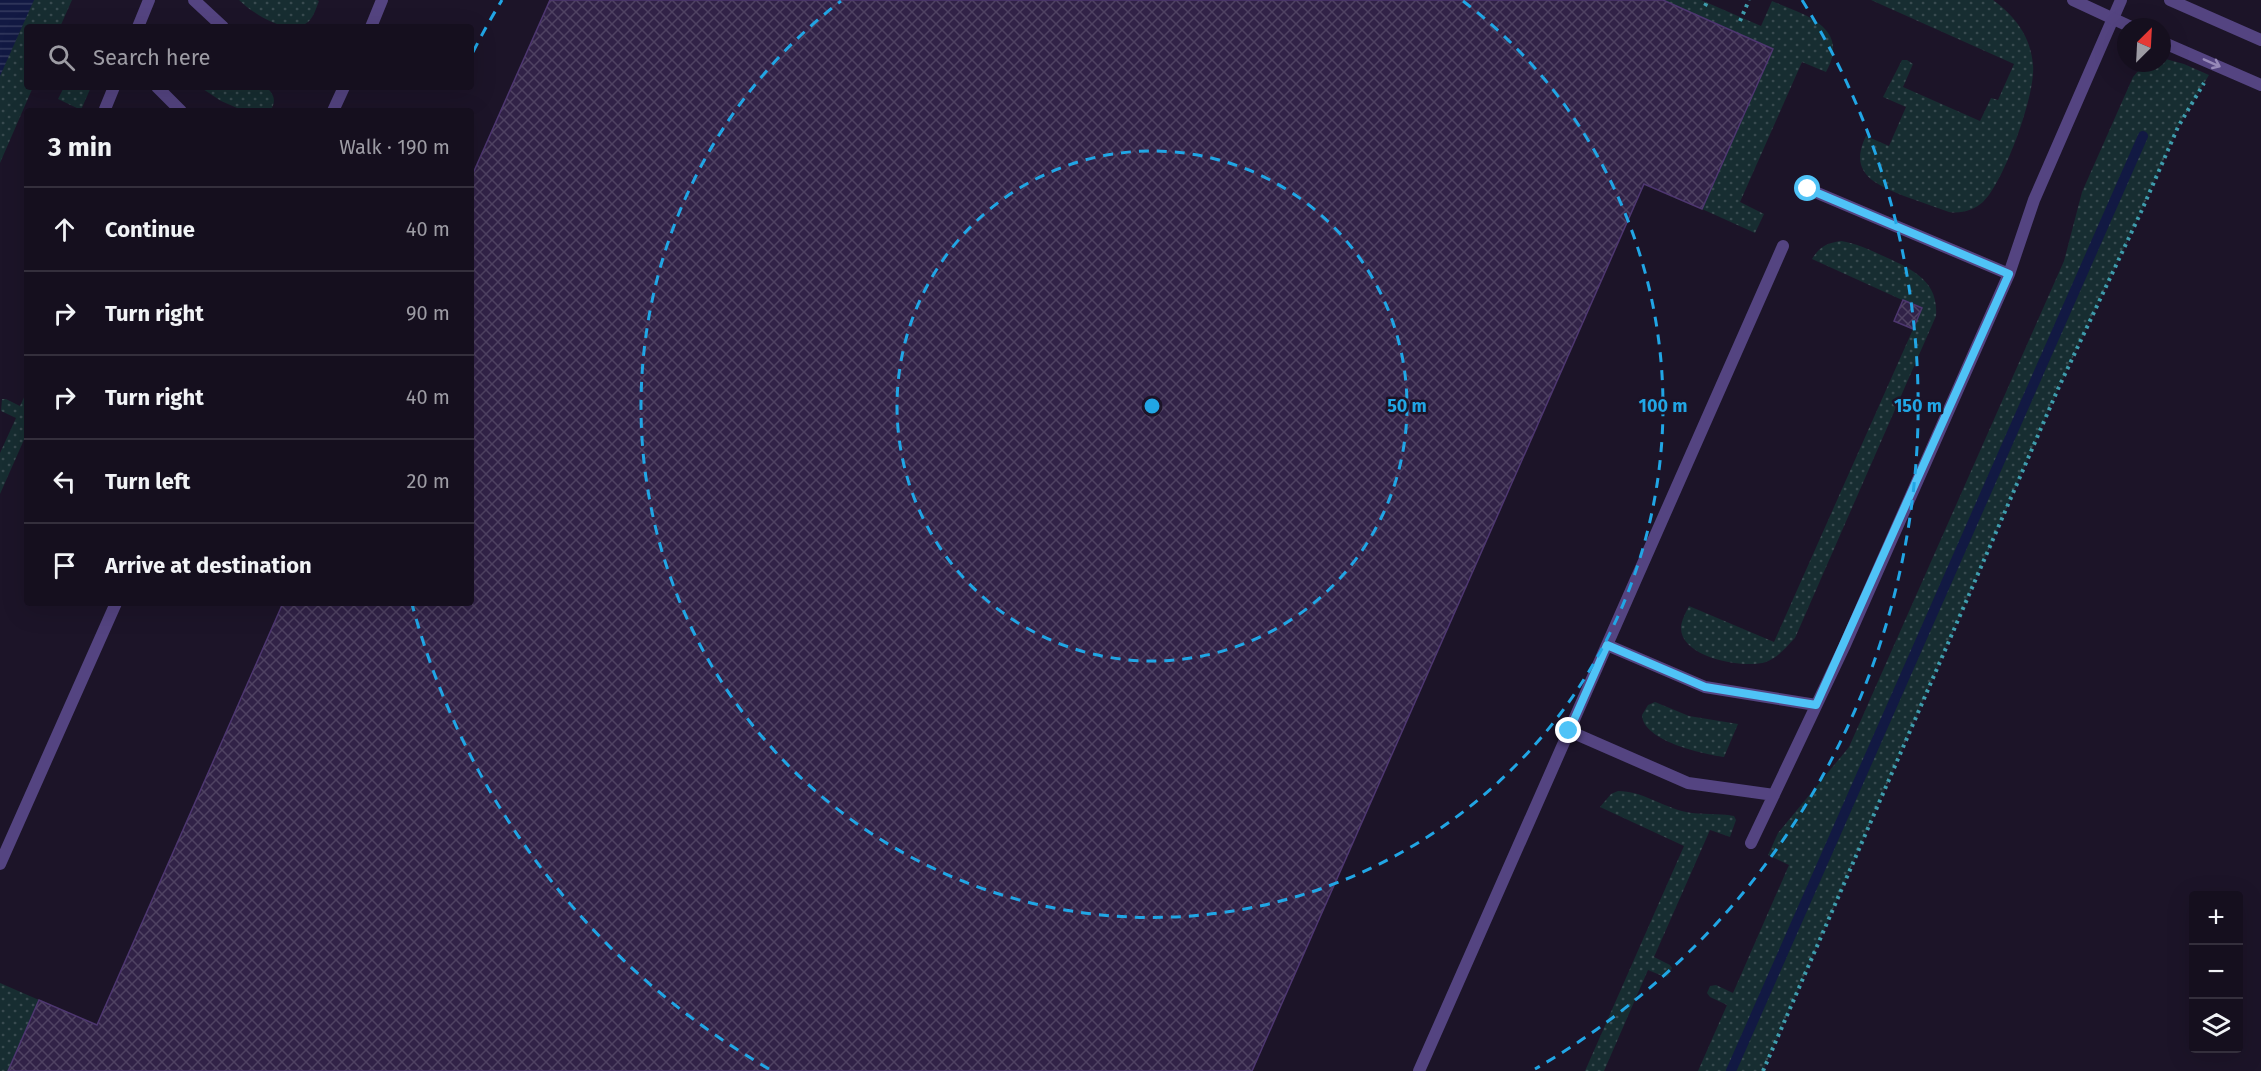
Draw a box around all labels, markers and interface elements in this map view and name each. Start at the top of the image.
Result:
north arrow [2117,18,2171,72]
search box [24,24,474,90]
icon: search [45,41,78,74]
text: Search here [93,44,211,71]
one-way arrow [2202,58,2220,69]
text: 3 min [48,132,112,163]
text: Walk · 190 m [339,135,450,159]
route start [1794,175,1820,201]
icon: ahead [48,213,81,246]
text: Continue [105,216,195,243]
text: 40 m [406,217,450,241]
icon: right [48,297,81,330]
text: Turn right [105,300,204,327]
text: 90 m [406,301,450,325]
icon: right [48,381,81,414]
text: Turn right [105,384,204,411]
text: 40 m [406,385,450,409]
text: 50 m [1387,395,1427,417]
text: 100 m [1639,395,1687,417]
text: 150 m [1894,395,1942,417]
centre of rings [1142,396,1162,416]
icon: left [48,465,81,498]
text: Turn left [105,468,190,495]
text: 20 m [407,469,450,493]
icon: arrive [48,549,81,582]
text: Arrive at destination [105,552,312,579]
route end [1555,717,1581,743]
map controls [2189,891,2243,1053]
button: + [2189,891,2243,945]
button: − [2189,945,2243,999]
button: layers [2189,999,2243,1053]

